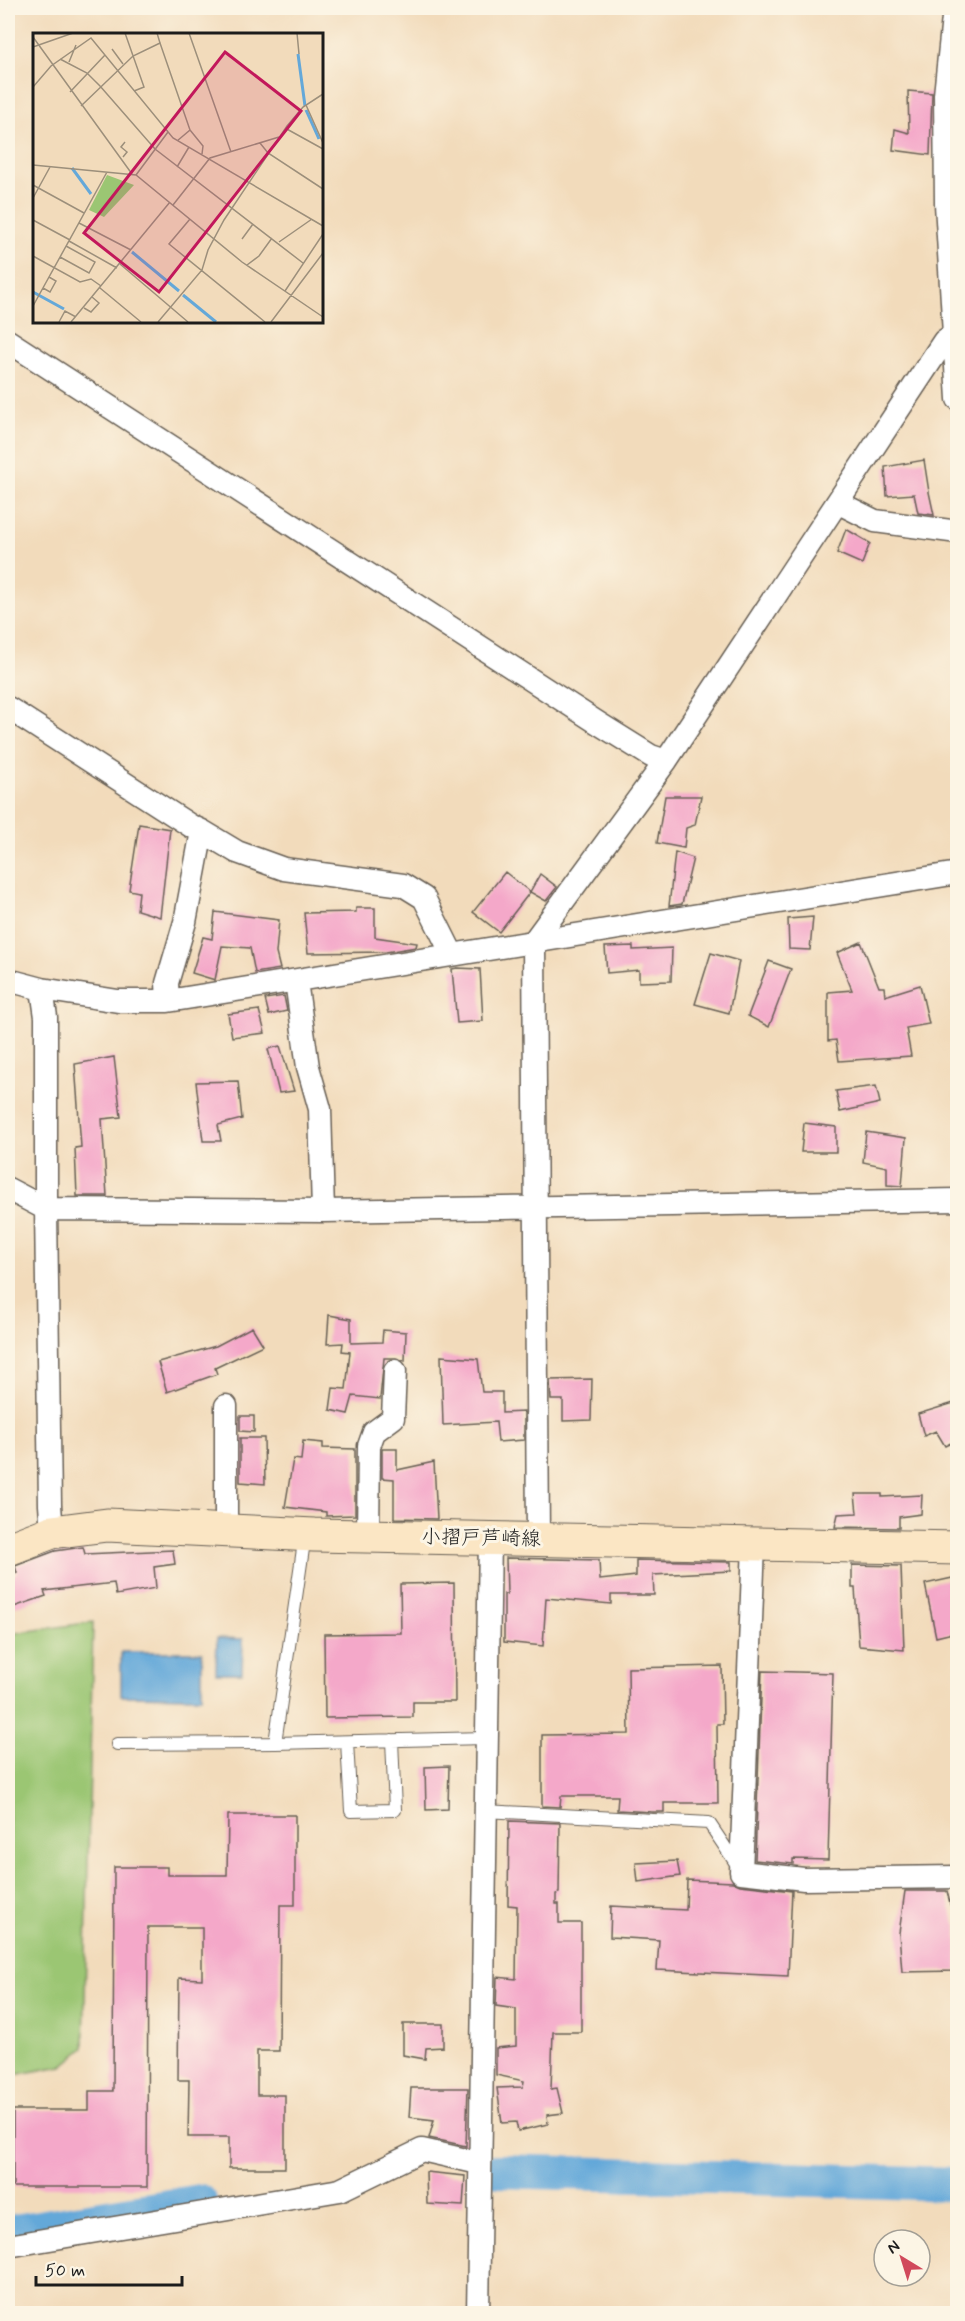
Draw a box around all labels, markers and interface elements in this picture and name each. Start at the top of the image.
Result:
inset map [33,33,322,322]
street label: 小摺戸芦崎線 [421,1524,541,1553]
north arrow [872,2228,932,2288]
text: N [883,2236,904,2259]
scale bar [36,2249,182,2287]
text: 50 m [45,2259,85,2283]

